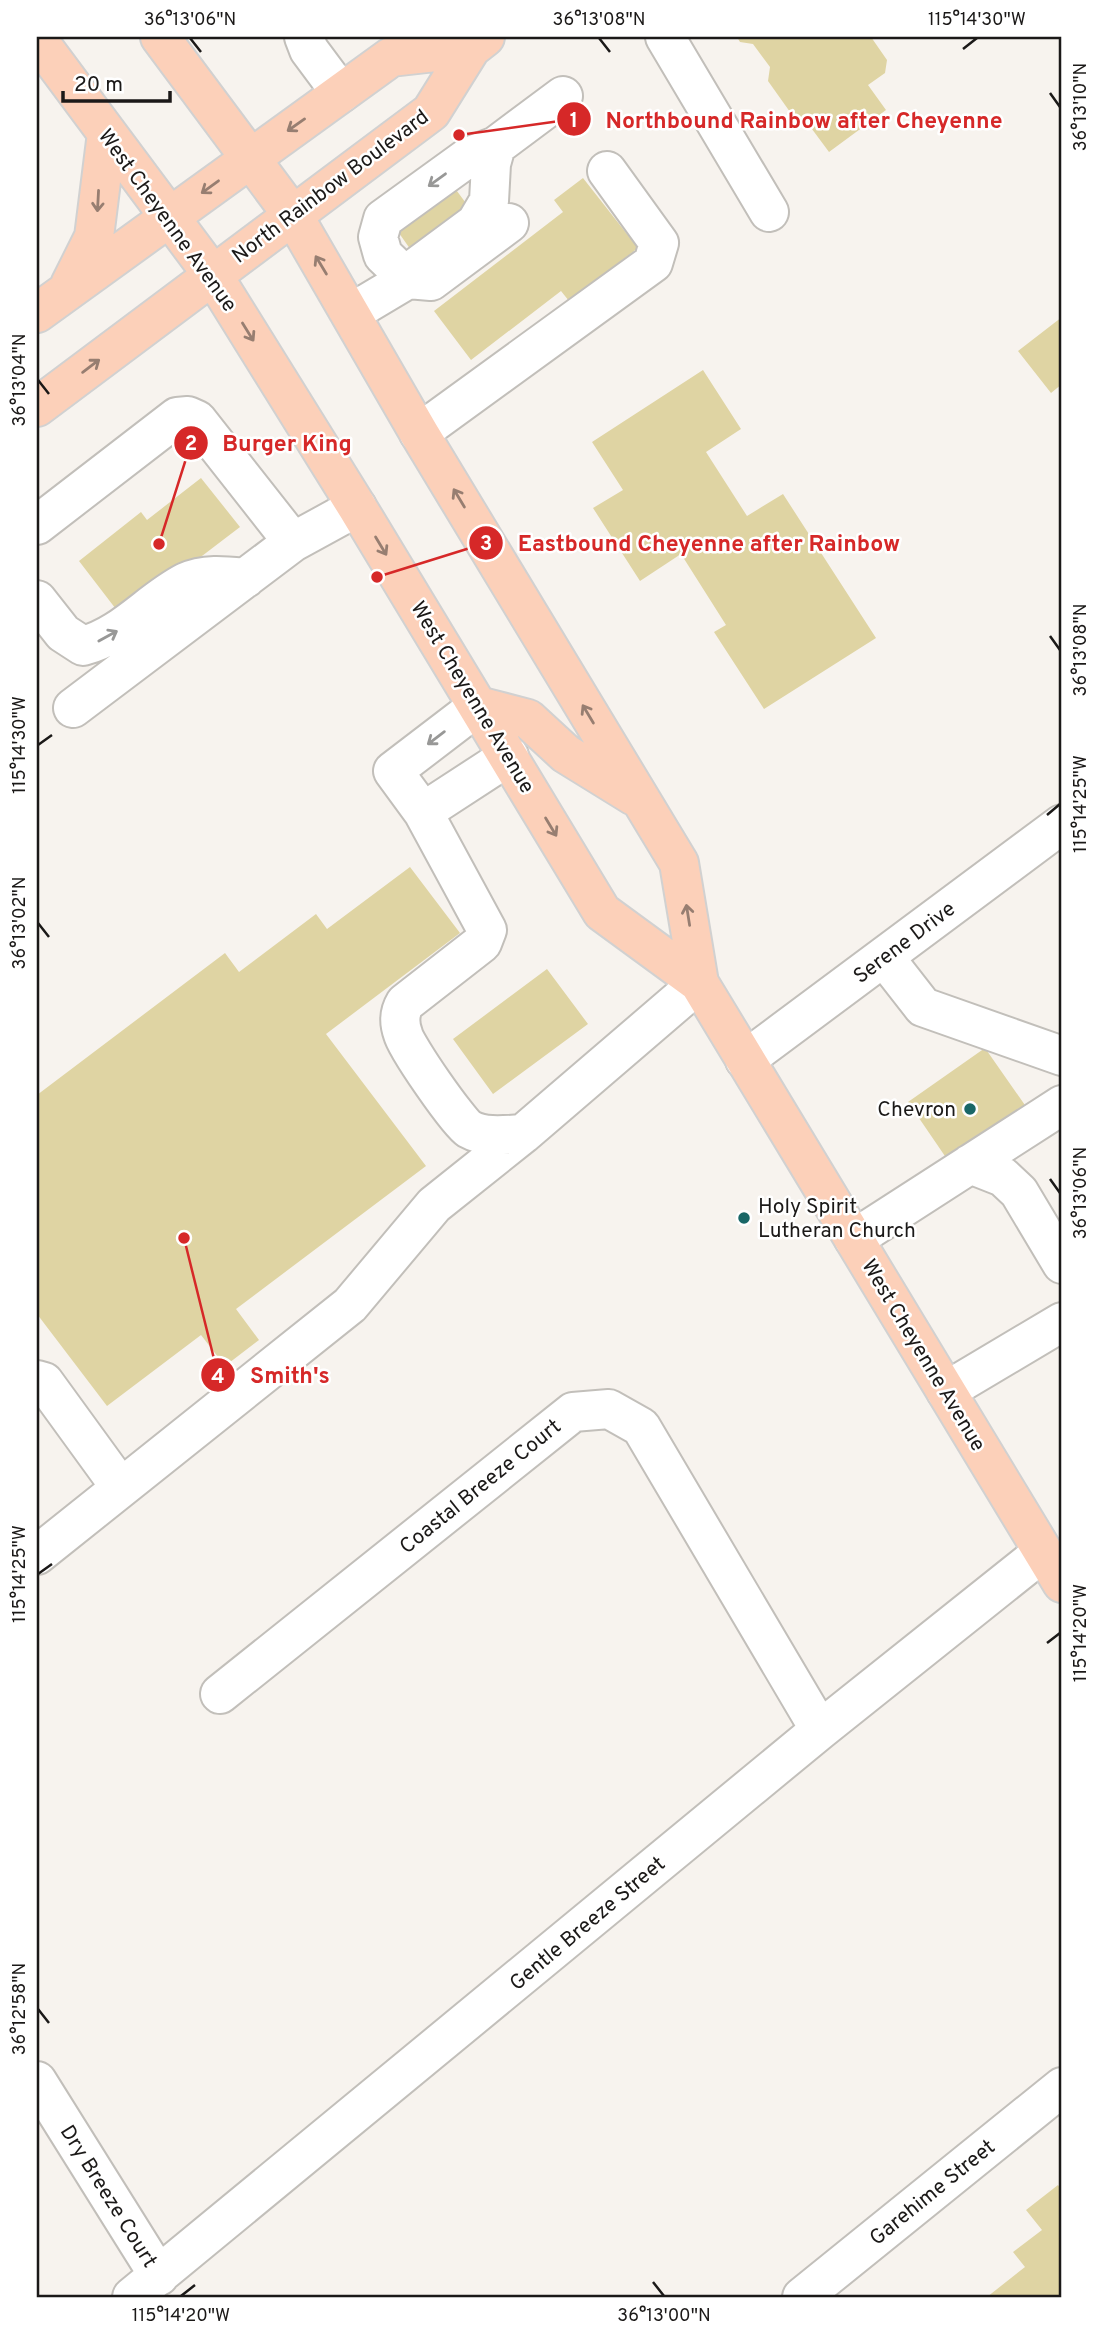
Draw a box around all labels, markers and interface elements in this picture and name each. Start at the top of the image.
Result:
text: 36°13'06"N [144,9,236,32]
text: 36°13'08"N [553,9,645,32]
text: 115°14'30"W [928,9,1026,32]
scale bar [63,60,170,104]
text: 36°13'10"N [1070,63,1093,151]
text: 20 m [74,72,123,99]
callout: Northbound Rainbow after Cheyenne [556,97,1016,141]
street label: North Rainbow Boulevard [227,104,435,270]
text: 1 [570,108,578,135]
text: Northbound Rainbow after Cheyenne [606,108,1002,137]
one-way arrow [287,118,306,132]
street label: West Cheyenne Avenue [91,124,242,318]
one-way arrow [428,172,447,187]
one-way arrow [201,180,220,194]
one-way arrow [92,189,105,212]
one-way arrow [314,256,328,276]
one-way arrow [241,322,255,342]
text: 36°13'04"N [9,333,32,427]
one-way arrow [81,359,100,374]
callout: Burger King [173,421,366,465]
text: 2 [185,431,197,458]
text: Burger King [222,431,352,460]
one-way arrow [452,488,466,508]
callout: Eastbound Cheyenne after Rainbow [469,521,914,565]
text: 3 [480,531,492,558]
text: Eastbound Cheyenne after Rainbow [518,531,900,560]
one-way arrow [375,536,389,556]
street label: West Cheyenne Avenue [404,597,540,799]
text: 36°13'08"N [1070,604,1093,696]
one-way arrow [97,629,117,643]
text: 115°14'30"W [9,696,32,794]
one-way arrow [581,705,595,725]
one-way arrow [427,731,446,746]
text: 115°14'25"W [1070,755,1093,853]
one-way arrow [545,817,559,837]
text: 36°13'02"N [9,877,32,969]
street label: Serene Drive [848,896,961,990]
one-way arrow [681,904,694,927]
place label: Chevron [877,1097,956,1124]
marker: Chevron [962,1101,978,1117]
text: 36°13'06"N [1070,1147,1093,1239]
place label: Holy Spirit Lutheran Church [758,1194,916,1245]
marker: Holy Spirit Lutheran Church [736,1210,752,1226]
street label: West Cheyenne Avenue [855,1255,991,1457]
callout: Smith's [201,1353,344,1397]
text: Smith's [250,1363,330,1392]
text: 4 [211,1364,225,1391]
street label: Coastal Breeze Court [395,1414,567,1561]
text: 115°14'25"W [9,1525,32,1623]
text: 115°14'20"W [1070,1584,1093,1682]
street label: Gentle Breeze Street [504,1851,671,1997]
text: 36°12'58"N [9,1963,32,2055]
street label: Dry Breeze Court [53,2120,162,2273]
street label: Garehime Street [865,2134,1001,2252]
text: 115°14'20"W [132,2305,230,2328]
text: 36°13'00"N [617,2305,711,2328]

